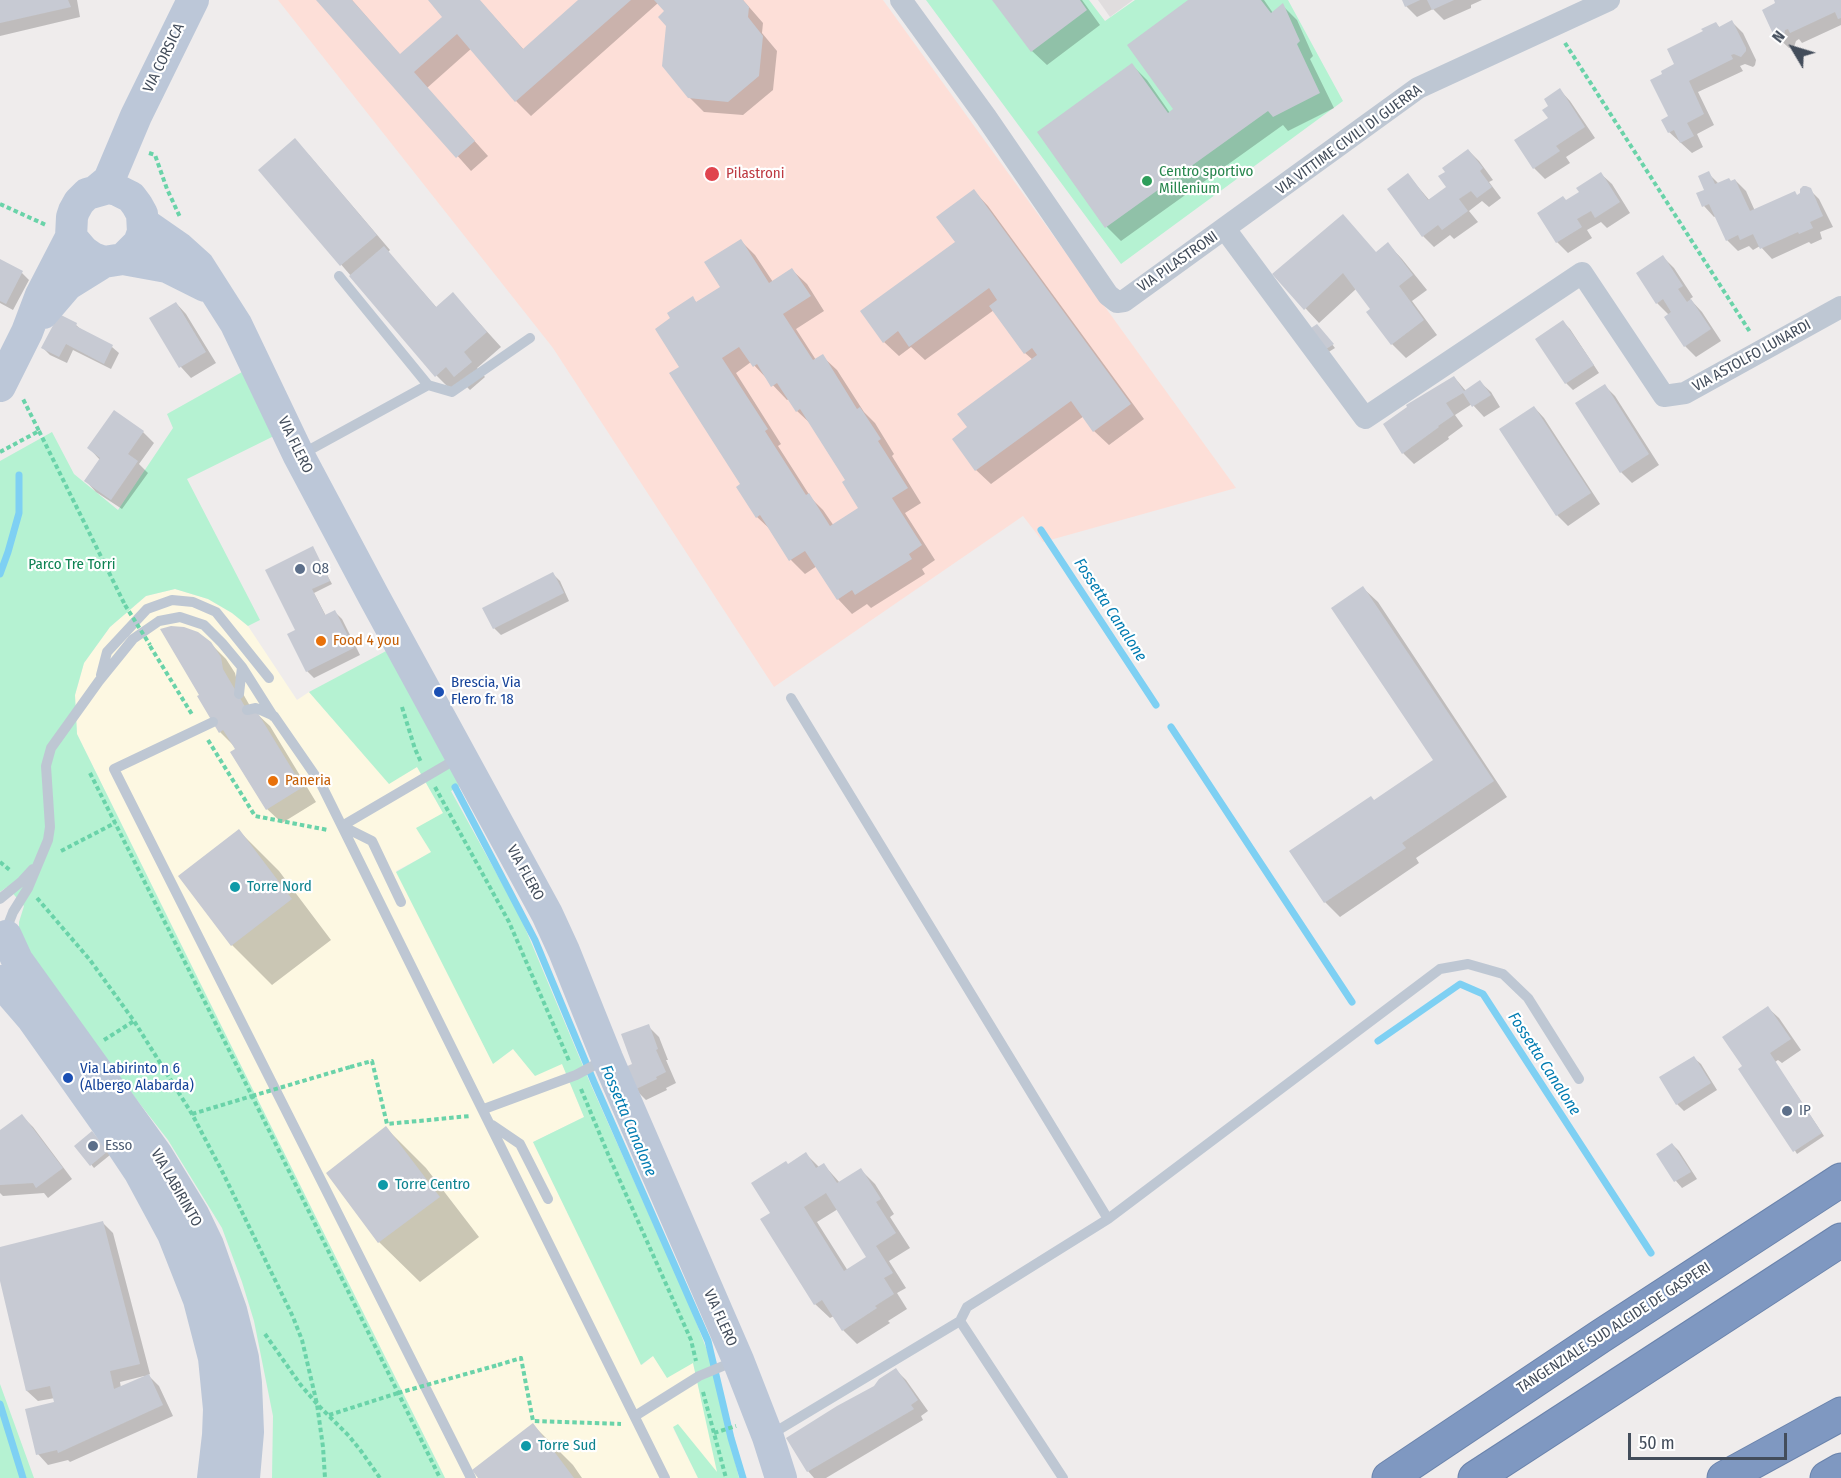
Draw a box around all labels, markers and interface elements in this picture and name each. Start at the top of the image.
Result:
north arrow [1763,18,1823,78]
street label: VIA CORSICA [140,20,188,96]
text: N [1768,27,1789,46]
street label: VIA VITTIME CIVILI DI GUERRA [1273,81,1425,199]
place label: Centro sportivo Millenium [1159,163,1253,198]
marker: Pilastroni [703,165,721,183]
place label: Pilastroni [726,165,784,183]
marker: Centro sportivo Millenium [1140,174,1154,188]
street label: VIA PILASTRONI [1134,228,1222,296]
street label: VIA ASTOLFO LUNARDI [1690,316,1814,396]
street label: VIA FLERO [274,414,316,476]
water label: Fossetta Canalone [1070,555,1150,665]
park label: Parco Tre Torri [28,556,116,574]
place label: Q8 [312,560,329,578]
marker: Q8 [293,562,307,576]
place label: Food 4 you [333,632,400,650]
marker: Food 4 you [314,634,328,648]
place label: Brescia, Via Flero fr. 18 [451,674,521,709]
marker: Brescia, Via Flero fr. 18 [432,685,446,699]
place label: Paneria [285,772,331,790]
marker: Paneria [266,774,280,788]
street label: VIA FLERO [502,842,548,904]
place label: Torre Nord [247,878,312,896]
marker: Torre Nord [228,880,242,894]
water label: Fossetta Canalone [1504,1009,1584,1119]
place label: Via Labirinto n 6 (Albergo Alabarda) [80,1060,194,1095]
water label: Fossetta Canalone [596,1062,660,1180]
marker: Via Labirinto n 6 (Albergo Alabarda) [61,1071,75,1085]
place label: IP [1799,1102,1811,1120]
marker: IP [1780,1104,1794,1118]
place label: Esso [105,1137,133,1155]
marker: Esso [86,1139,100,1153]
street label: VIA LABIRINTO [147,1146,205,1230]
place label: Torre Centro [395,1176,470,1194]
marker: Torre Centro [376,1178,390,1192]
street label: TANGENZIALE SUD ALCIDE DE GASPERI [1514,1259,1714,1397]
street label: VIA FLERO [699,1287,741,1349]
scale bar [1631,1421,1790,1459]
text: 50 m [1639,1432,1675,1454]
place label: Torre Sud [538,1437,596,1455]
marker: Torre Sud [519,1439,533,1453]

